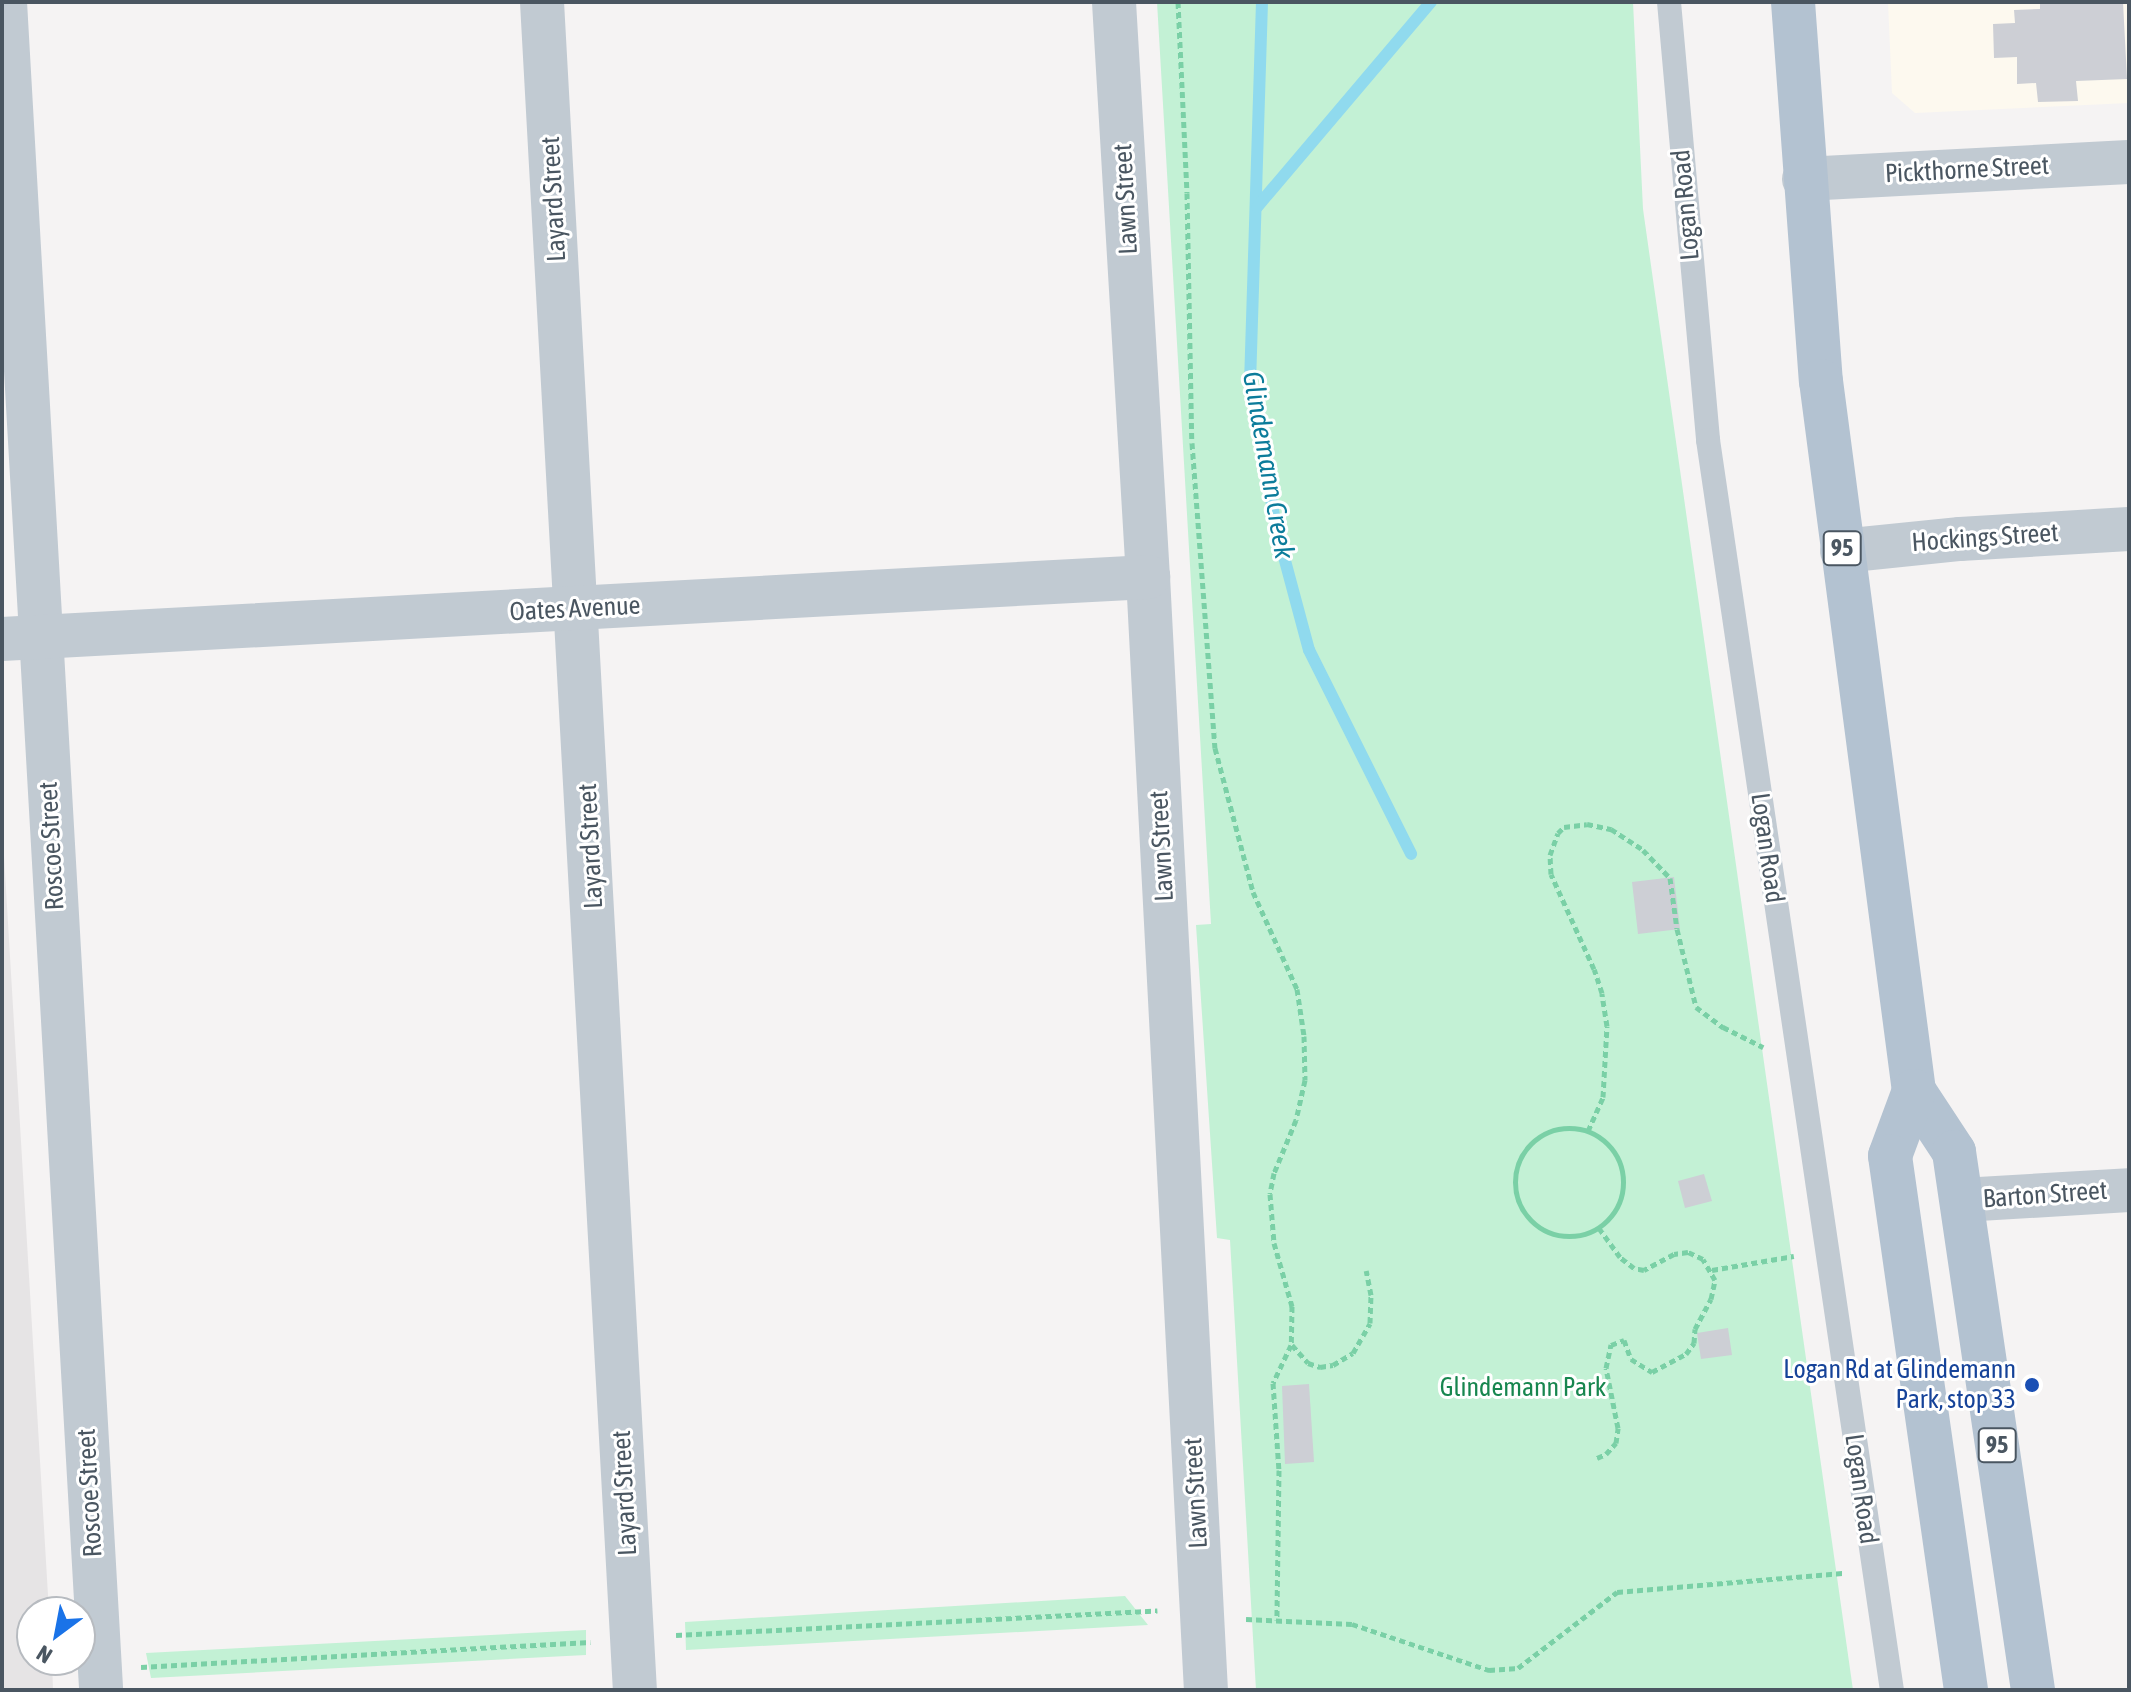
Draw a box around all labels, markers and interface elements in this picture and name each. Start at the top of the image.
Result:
street label: Layard Street [535,136,573,262]
street label: Lawn Street [1108,143,1144,255]
street label: Logan Road [1666,148,1706,262]
street label: Pickthorne Street [1884,150,2050,190]
water label: Glindemann Creek [1236,369,1302,561]
street label: Hockings Street [1911,517,2059,559]
road number: 95 [1822,528,1862,568]
street label: Oates Avenue [509,590,641,628]
street label: Roscoe Street [33,781,71,911]
street label: Layard Street [572,783,610,909]
street label: Lawn Street [1144,790,1180,902]
street label: Logan Road [1744,791,1790,905]
street label: Barton Street [1982,1175,2108,1215]
place label: Logan Rd at Glindemann Park, stop 33 [1783,1354,2016,1416]
park label: Glindemann Park [1440,1372,1606,1404]
marker: Logan Rd at Glindemann Park, stop 33 [2023,1376,2041,1394]
road number: 95 [1977,1425,2017,1465]
street label: Roscoe Street [71,1428,109,1558]
street label: Layard Street [606,1430,644,1556]
street label: Logan Road [1838,1432,1884,1546]
street label: Lawn Street [1178,1437,1214,1549]
north arrow [16,1596,96,1676]
text: N [32,1640,57,1669]

